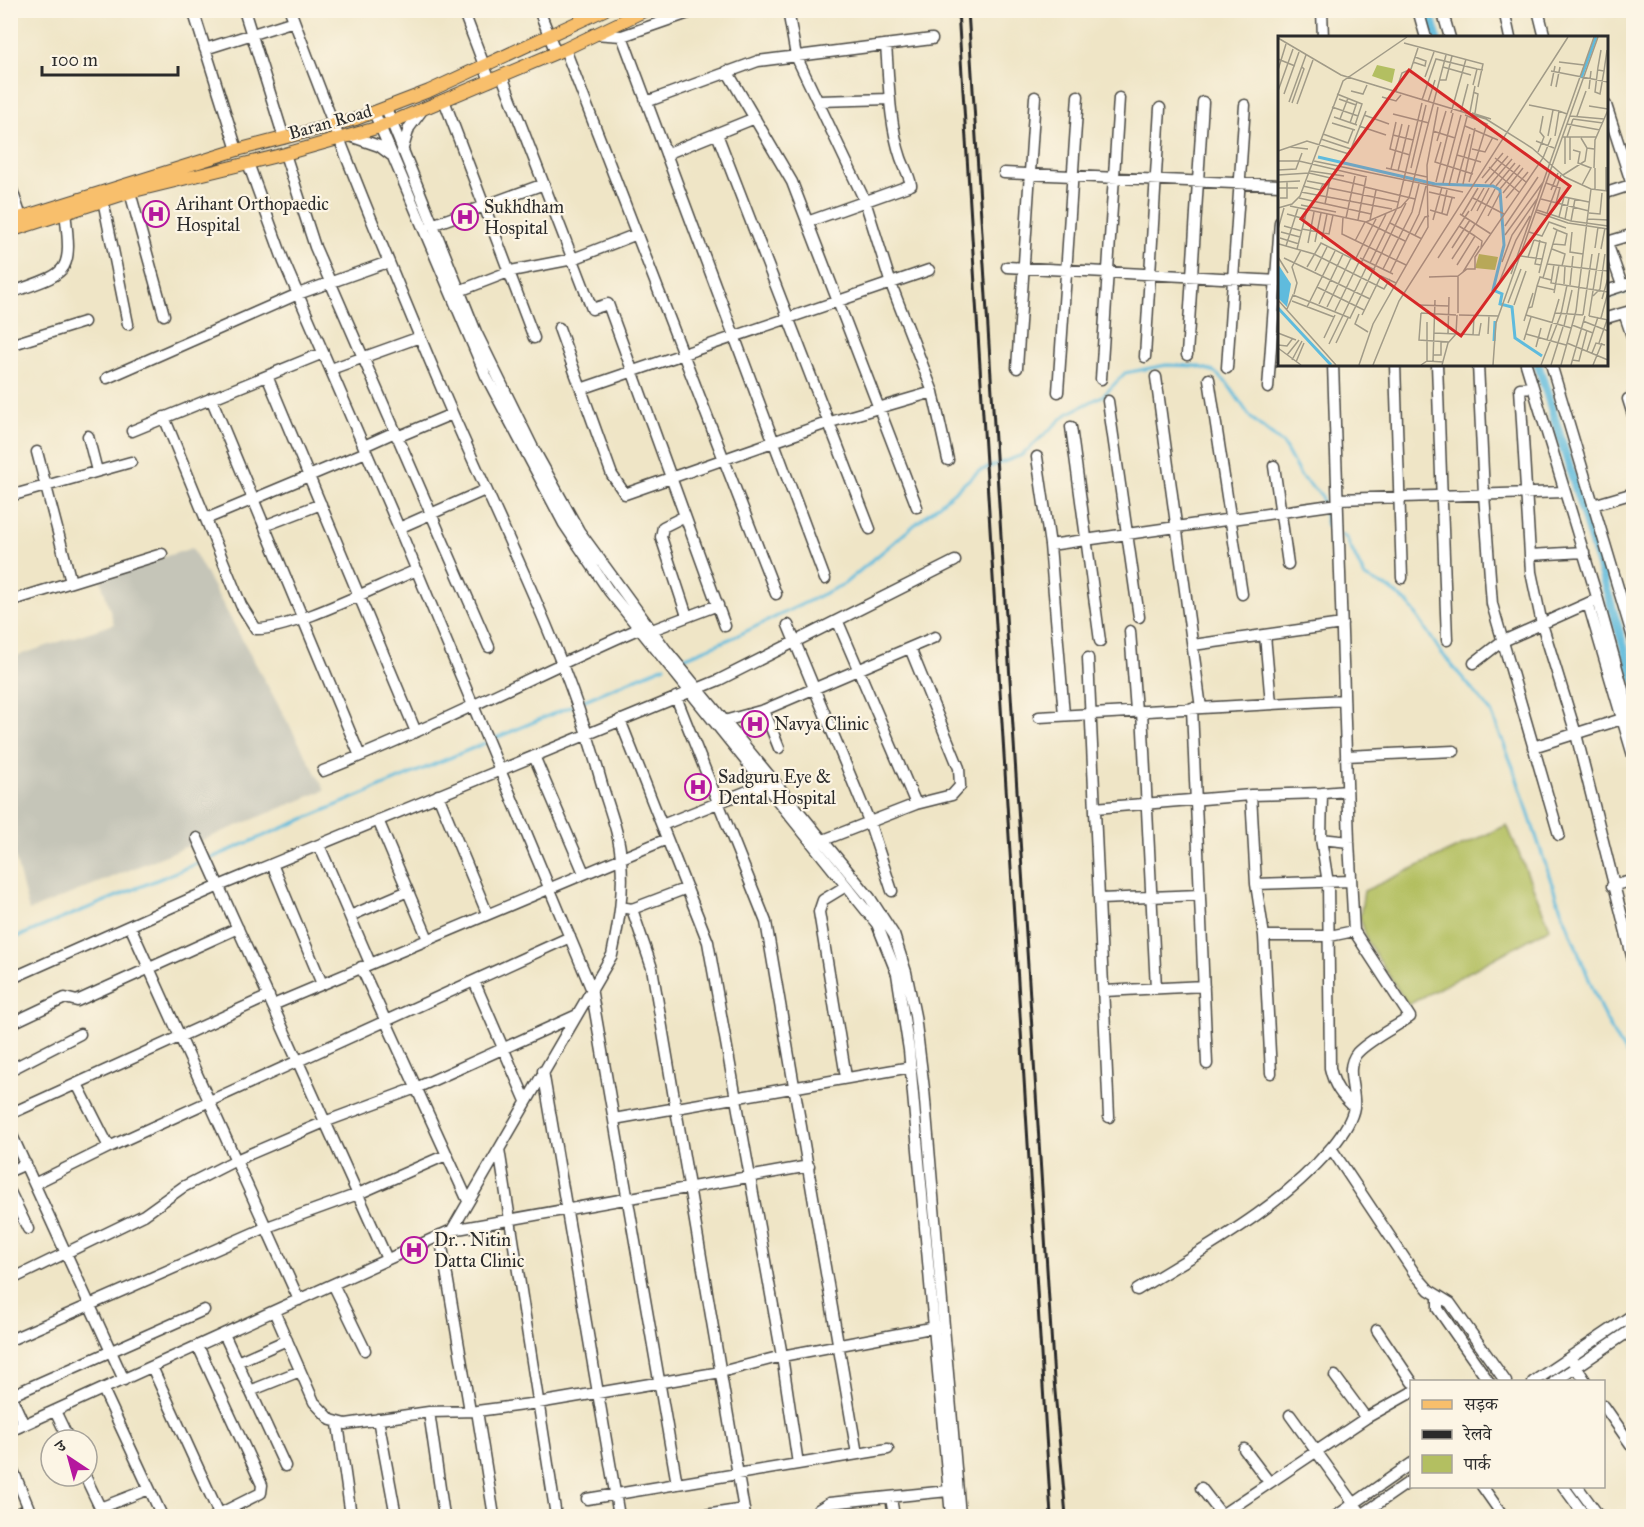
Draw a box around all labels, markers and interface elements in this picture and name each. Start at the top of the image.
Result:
inset map [1278,36,1608,366]
scale bar [42,39,178,77]
text: 100 m [51,49,98,71]
street label: Baran Road [286,100,374,144]
place label: Arihant Orthopaedic Hospital [175,193,329,236]
place label: Sukhdham Hospital [484,196,564,239]
hospital icon: Arihant Orthopaedic Hospital [141,199,171,229]
hospital icon: Sukhdham Hospital [450,202,480,232]
hospital icon: Navya Clinic [740,709,770,739]
place label: Navya Clinic [774,713,870,735]
place label: Sadguru Eye & Dental Hospital [718,766,836,809]
hospital icon: Sadguru Eye & Dental Hospital [683,772,713,802]
place label: Dr. . Nitin Datta Clinic [434,1229,525,1272]
hospital icon: Dr. . Nitin Datta Clinic [399,1235,429,1265]
legend [1410,1380,1605,1488]
text: सड़क [1463,1393,1499,1415]
text: रेलवे [1462,1423,1493,1445]
north arrow [39,1428,99,1488]
text: उ [51,1435,71,1457]
text: पार्क [1463,1453,1492,1475]

